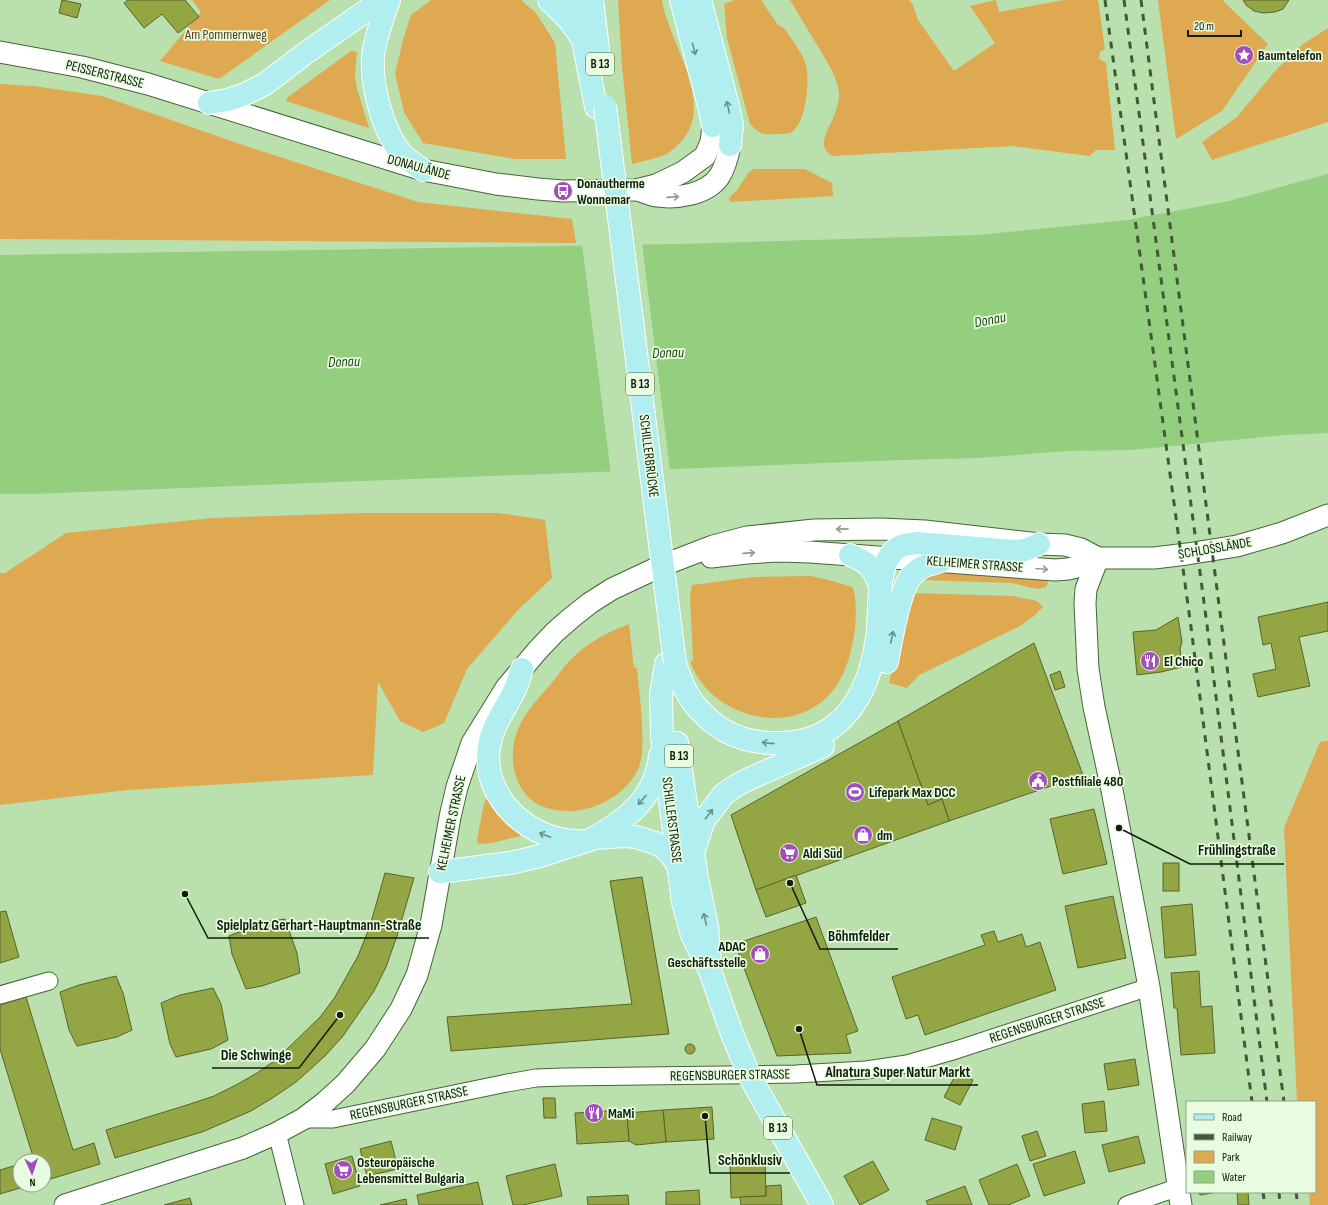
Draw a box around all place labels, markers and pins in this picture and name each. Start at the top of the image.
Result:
place icon: Baumtelefon [1233,44,1255,66]
place label: Baumtelefon [1258,47,1322,64]
place label: Donautherme Wonnemar [577,175,645,208]
bus stop icon: Donautherme Wonnemar [552,180,574,202]
restaurant icon: El Chico [1139,650,1161,672]
place label: El Chico [1164,653,1203,670]
public building icon: Postfiliale 480 [1027,770,1049,792]
place label: Postfiliale 480 [1052,773,1124,790]
sports icon: Lifepark Max DCC [844,781,866,803]
place label: Lifepark Max DCC [869,784,956,801]
shop icon: dm [852,824,874,846]
place label: dm [877,827,892,844]
callout: Frühlingstraße [1190,837,1284,864]
supermarket icon: Aldi Süd [778,842,800,864]
place label: Aldi Süd [802,845,842,862]
callout: Spielplatz Gerhart-Hauptmann-Straße [208,911,429,938]
callout: Böhmfelder [820,922,898,949]
place label: ADAC Geschäftsstelle [668,938,746,971]
shop icon: ADAC Geschäftsstelle [749,943,771,965]
callout: Die Schwinge [212,1041,299,1068]
callout: Alnatura Super Natur Markt [817,1058,978,1085]
restaurant icon: MaMi [583,1102,605,1124]
place label: MaMi [608,1105,634,1122]
callout: Schönklusiv [710,1146,790,1173]
place label: Osteuropäische Lebensmittel Bulgaria [357,1154,465,1187]
supermarket icon: Osteuropäische Lebensmittel Bulgaria [332,1159,354,1181]

